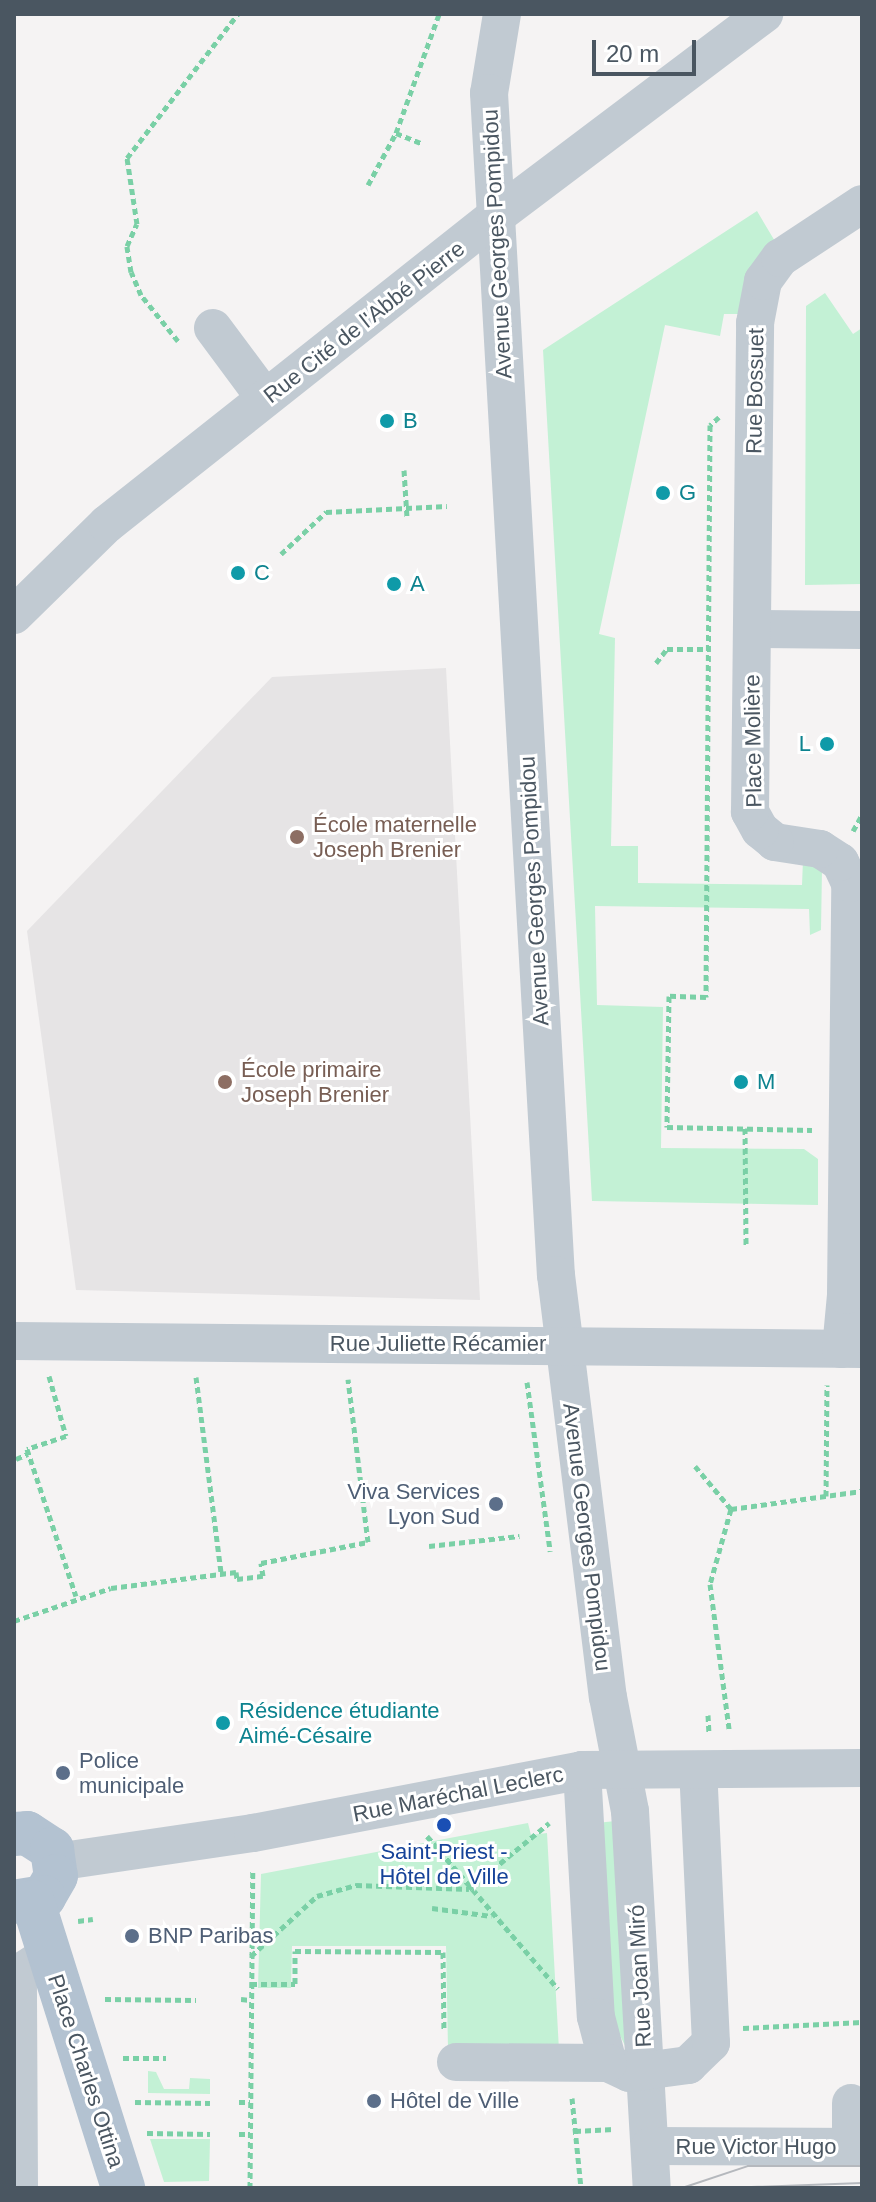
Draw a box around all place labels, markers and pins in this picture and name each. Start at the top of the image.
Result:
place label: B [403,408,418,434]
marker: B [378,412,396,430]
place label: G [679,480,696,506]
marker: G [654,484,672,502]
place label: C [254,560,270,586]
marker: C [229,564,247,582]
place label: A [410,571,425,597]
marker: A [385,575,403,593]
place label: L [799,731,811,757]
marker: L [818,735,836,753]
place label: École maternelle Joseph Brenier [313,811,477,862]
marker: École maternelle Joseph Brenier [288,828,306,846]
place label: École primaire Joseph Brenier [241,1056,389,1108]
place label: M [757,1069,775,1095]
marker: École primaire Joseph Brenier [216,1073,234,1091]
marker: M [732,1073,750,1091]
place label: Viva Services Lyon Sud [347,1478,480,1530]
marker: Viva Services Lyon Sud [487,1495,505,1513]
place label: Résidence étudiante Aimé-Césaire [239,1697,440,1748]
marker: Résidence étudiante Aimé-Césaire [214,1714,232,1732]
place label: Police municipale [79,1747,184,1798]
marker: Police municipale [54,1764,72,1782]
marker: Saint-Priest - Hôtel de Ville [435,1816,453,1834]
place label: Saint-Priest - Hôtel de Ville [379,1838,509,1890]
place label: BNP Paribas [148,1923,274,1949]
marker: BNP Paribas [123,1927,141,1945]
place label: Hôtel de Ville [390,2088,519,2114]
marker: Hôtel de Ville [365,2092,383,2110]

